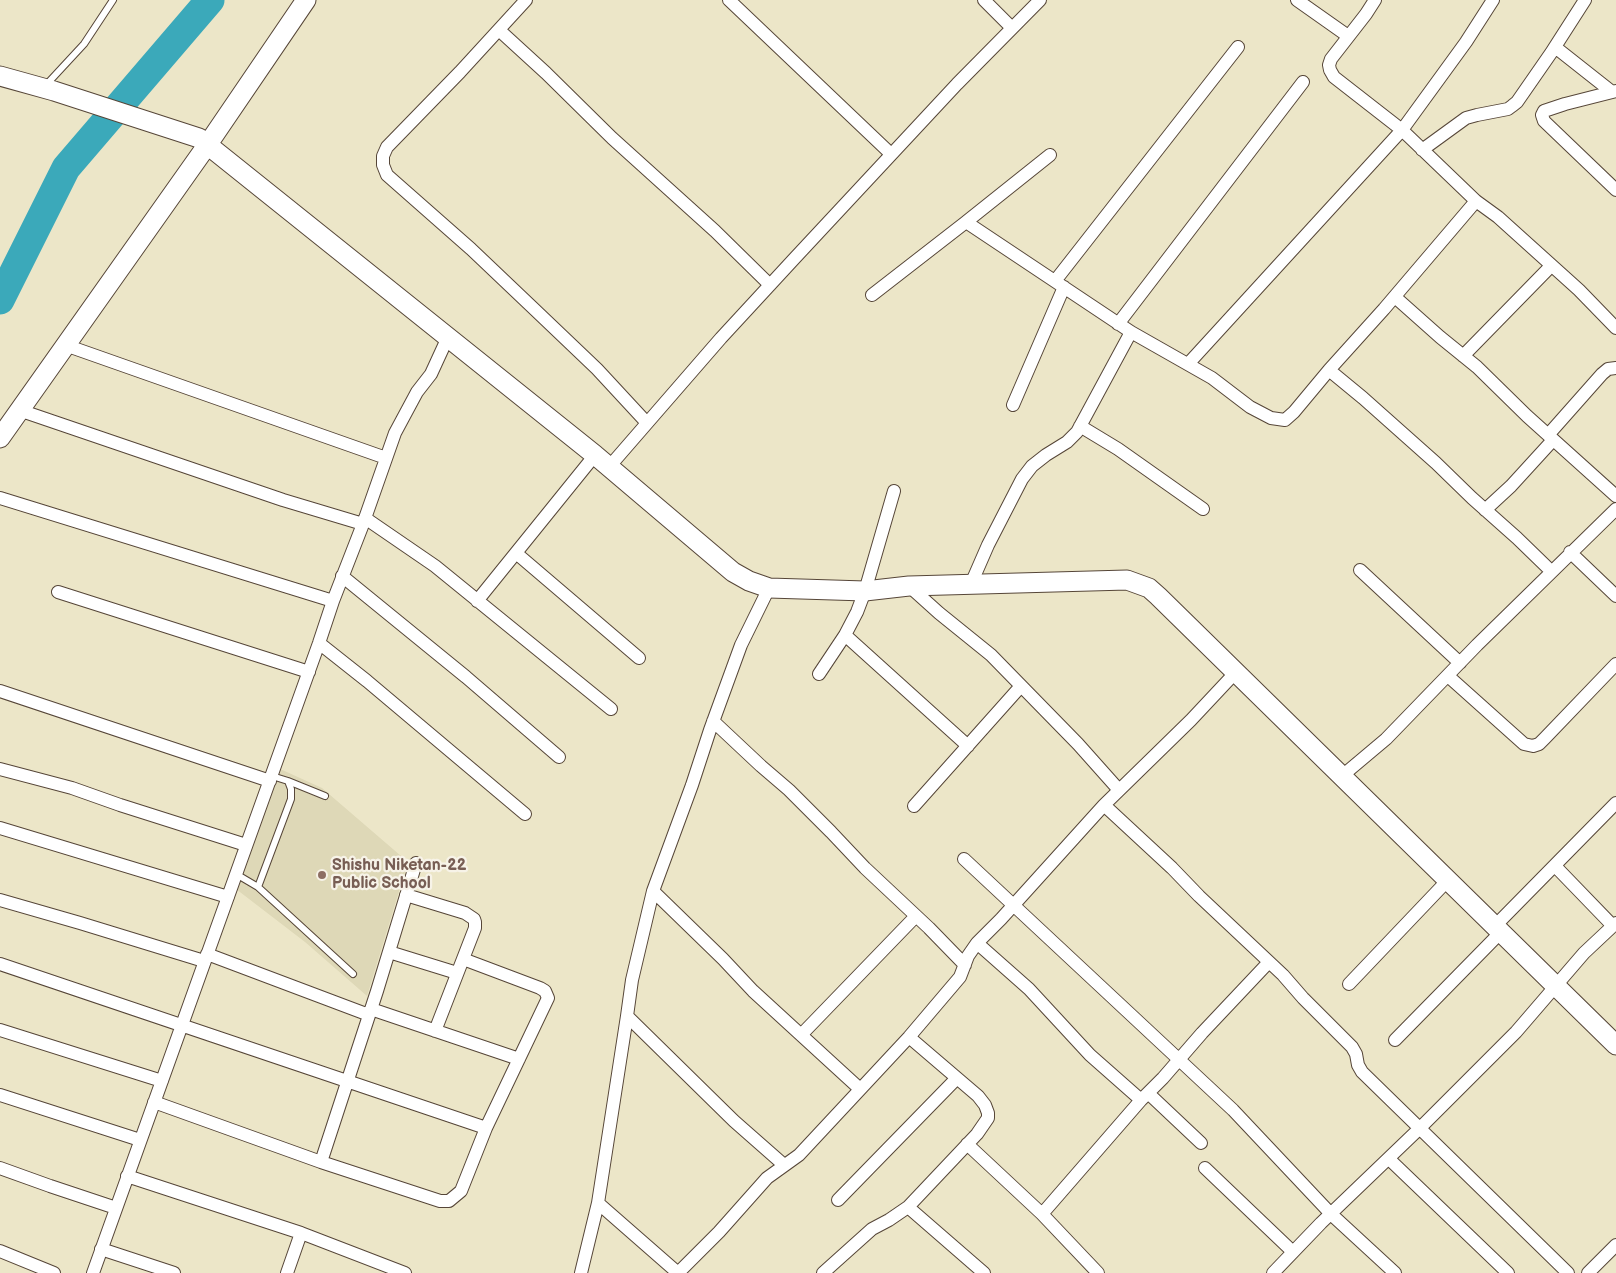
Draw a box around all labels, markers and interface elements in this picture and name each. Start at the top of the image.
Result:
place label: Shishu Niketan-22 Public School [332,856,466,894]
marker: Shishu Niketan-22 Public School [316,869,328,881]

